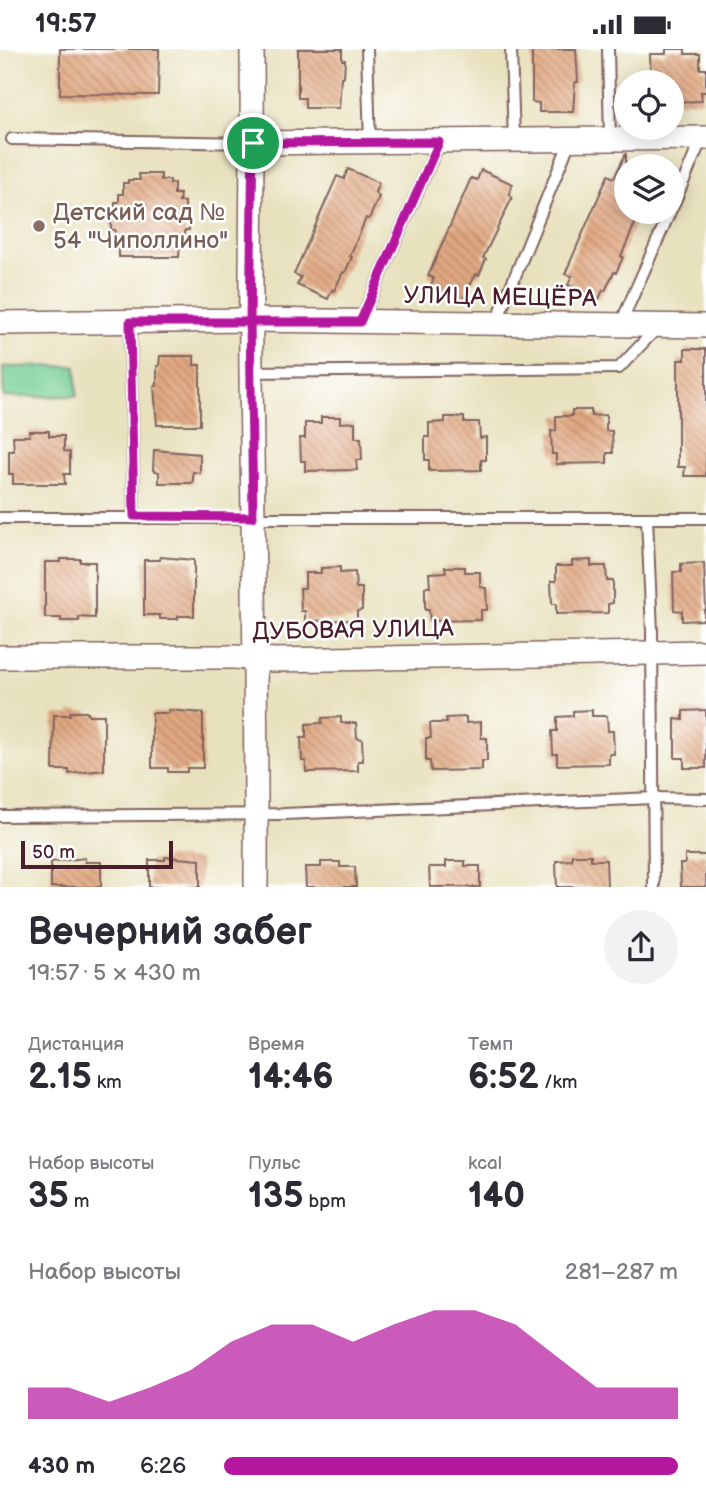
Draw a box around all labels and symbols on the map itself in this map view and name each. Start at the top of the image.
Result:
pin [223,113,283,173]
place label: Детский сад № 54 "Чиполлино" [53,198,228,255]
marker: Детский сад № 54 "Чиполлино" [31,218,47,234]
street label: УЛИЦА МЕЩЁРА [403,281,597,313]
street label: ДУБОВАЯ УЛИЦА [252,614,454,646]
scale bar [21,839,173,870]

